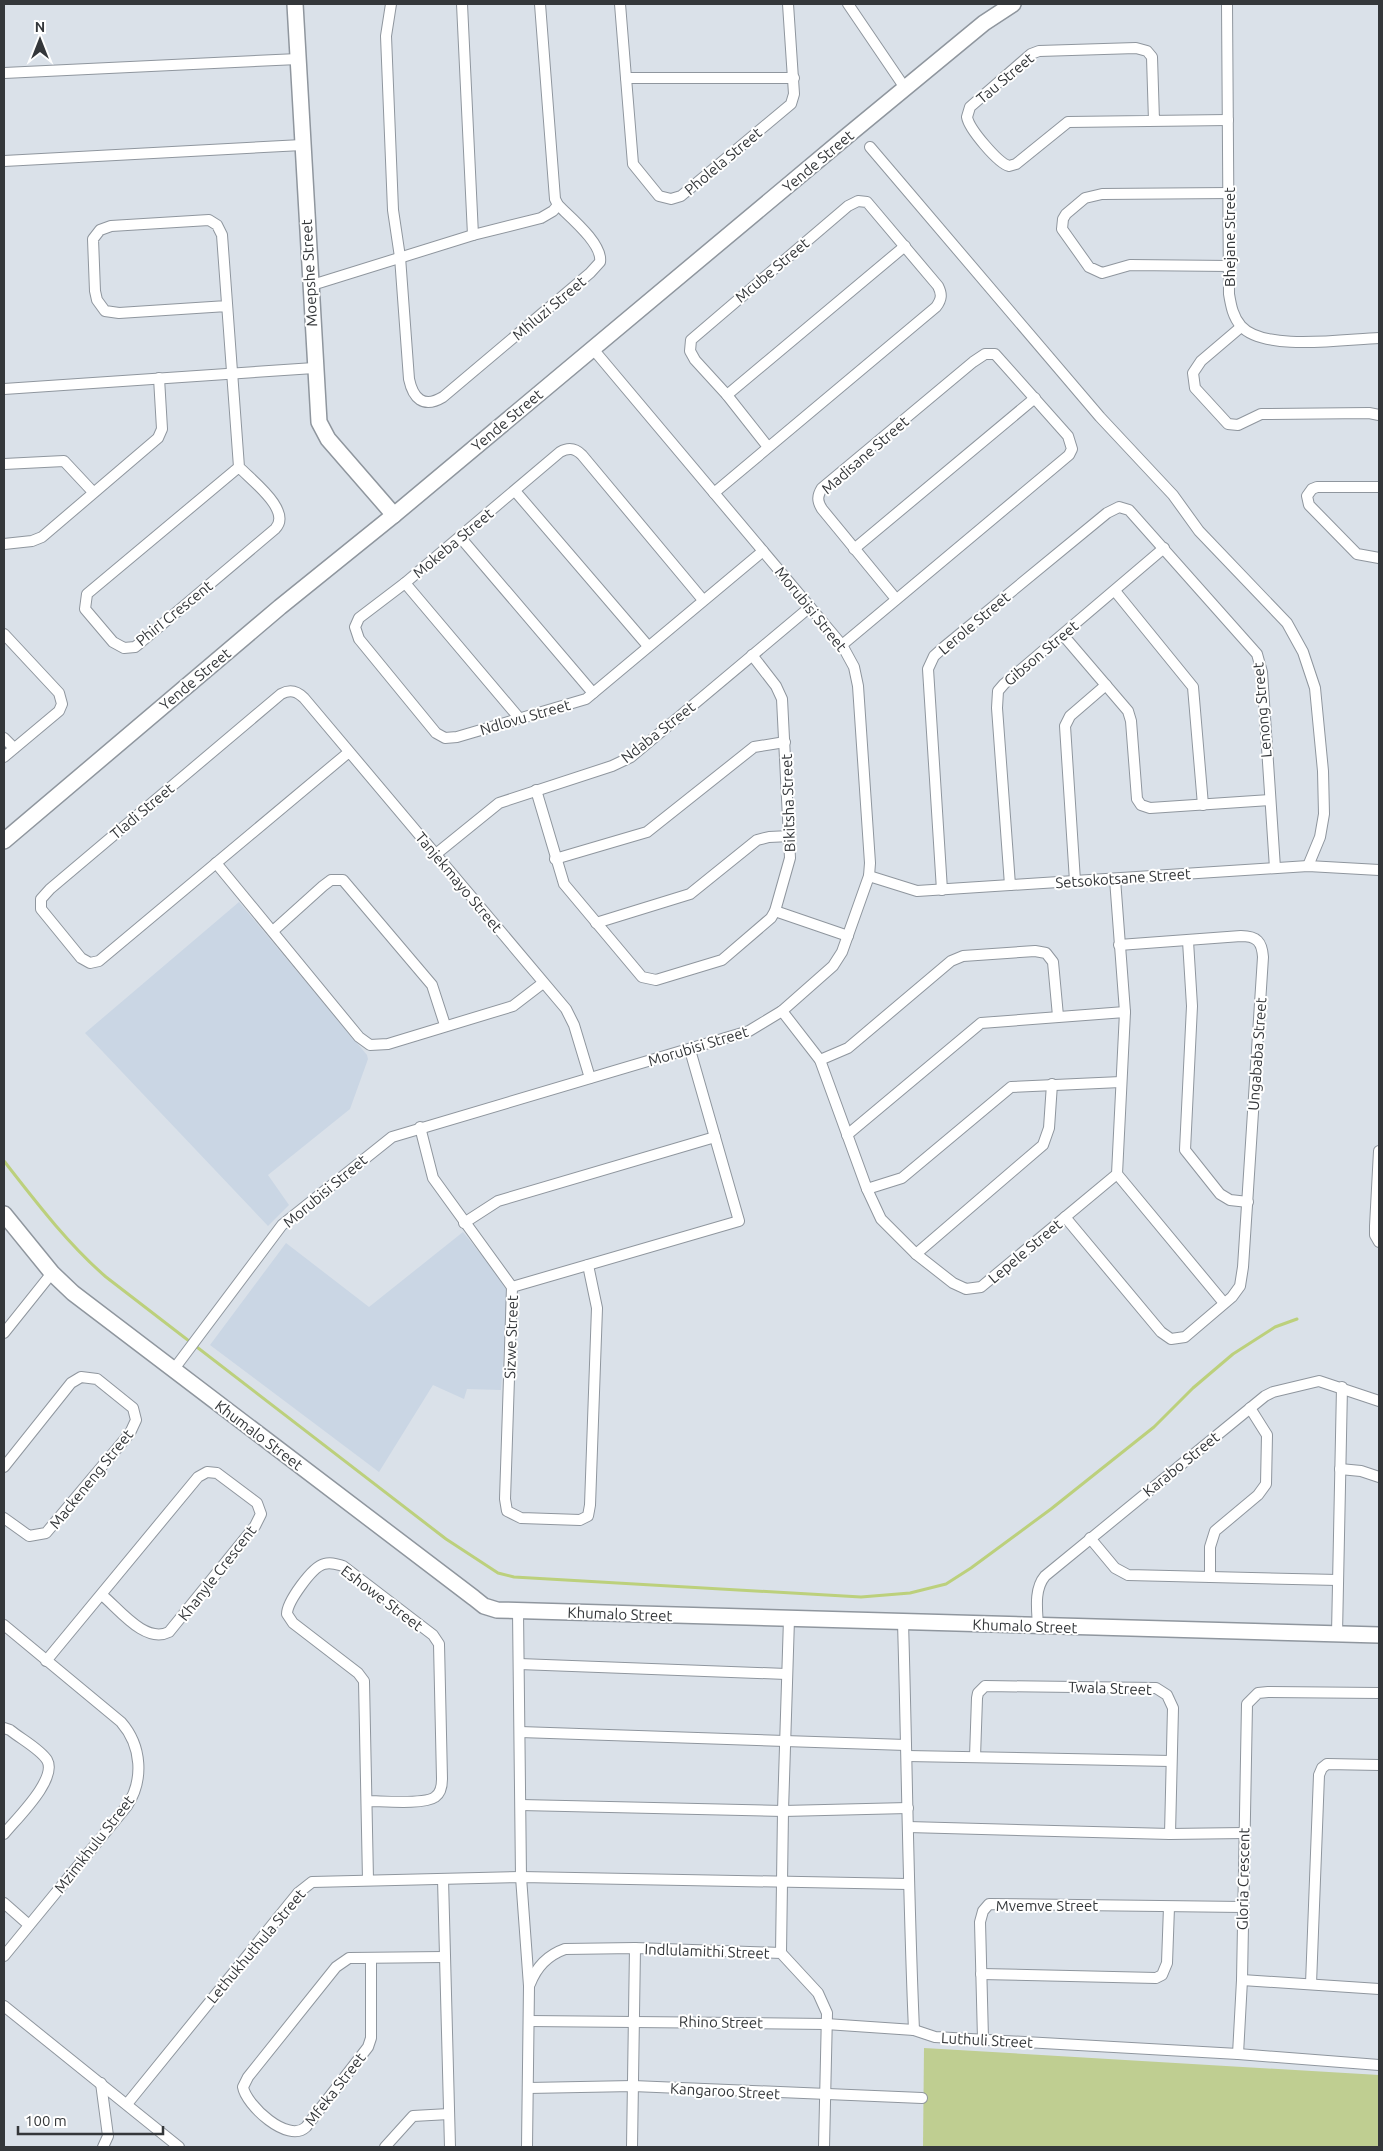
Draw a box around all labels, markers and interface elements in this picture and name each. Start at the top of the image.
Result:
north arrow [15,15,65,65]
text: N [35,19,45,35]
street label: Tau Street [973,49,1037,107]
street label: Pholela Street [681,124,765,198]
street label: Yende Street [779,126,857,196]
street label: Bhejane Street [1221,187,1238,287]
street label: Moepshe Street [298,219,320,327]
street label: Mcube Street [732,234,812,306]
street label: Mhluzi Street [509,273,589,343]
street label: Yende Street [468,385,546,455]
street label: Madisane Street [818,413,912,497]
street label: Mokeba Street [410,505,497,581]
street label: Morubisi Street [772,563,850,655]
street label: PhirI Crescent [132,577,216,649]
street label: Lerole Street [935,588,1013,658]
street label: Gibson Street [1000,617,1082,689]
street label: Yende Street [156,644,234,714]
street label: Lenong Street [1249,661,1275,758]
street label: Ndlovu Street [478,696,572,738]
street label: Ndaba Street [618,698,698,766]
street label: Bikitsha Street [778,753,798,852]
street label: Tladi Street [107,779,177,842]
street label: Tanjekmayo Street [412,828,506,936]
street label: Setsokotsane Street [1055,865,1191,891]
street label: Ungababa Street [1245,997,1269,1111]
street label: Morubisi Street [646,1023,750,1069]
street label: Morubisi Street [280,1151,370,1231]
street label: Lepele Street [985,1215,1065,1287]
street label: Sizwe Street [501,1295,521,1379]
street label: Khumalo Street [212,1397,306,1473]
street label: Mackeneng Street [46,1426,136,1532]
street label: Karabo Street [1139,1428,1223,1500]
street label: Khanyle Crescent [175,1522,259,1624]
street label: Eshowe Street [338,1562,426,1634]
street label: Khumalo Street [567,1604,673,1624]
street label: Khumalo Street [972,1616,1078,1636]
street label: Twala Street [1068,1678,1152,1698]
street label: Mzimkhulu Street [51,1792,137,1896]
street label: Gloria Crescent [1234,1828,1252,1930]
street label: Lethukhuthula Street [203,1885,309,2006]
street label: Mvemve Street [996,1897,1098,1914]
street label: Indlulamithi Street [644,1940,770,1962]
street label: Rhino Street [679,2013,763,2031]
street label: Luthuli Street [941,2029,1034,2051]
street label: Mfeka Street [301,2049,369,2129]
street label: Kangaroo Street [669,2080,781,2102]
scale bar [18,2104,162,2136]
text: 100 m [25,2112,67,2129]

